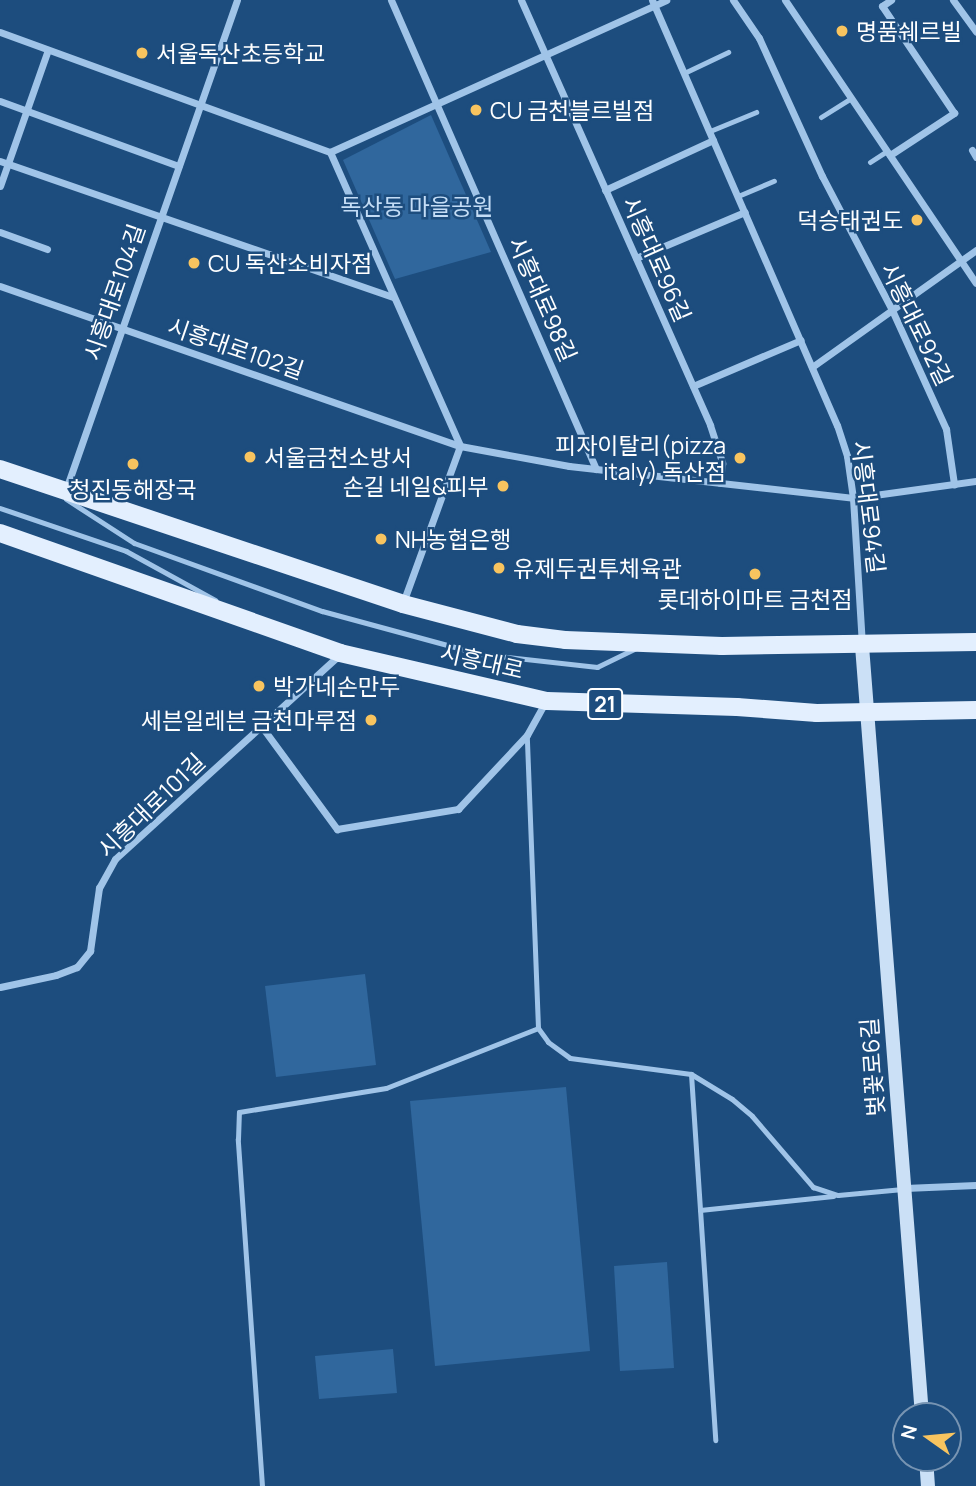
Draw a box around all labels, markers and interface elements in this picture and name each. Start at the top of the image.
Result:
place label: 명품쉐르빌 [856,17,962,45]
marker: 명품쉐르빌 [834,23,850,39]
place label: 서울독산초등학교 [156,39,325,67]
marker: 서울독산초등학교 [134,45,150,61]
place label: CU 금천블르빌점 [490,96,654,124]
marker: CU 금천블르빌점 [468,102,484,118]
park label: 독산동 마을공원 [341,192,493,220]
street label: 시흥대로96길 [617,192,697,326]
place label: 덕승태권도 [797,206,903,234]
marker: 덕승태권도 [909,212,925,228]
street label: 시흥대로104길 [78,220,150,364]
street label: 시흥대로98길 [503,232,583,366]
place label: CU 독산소비자점 [208,249,372,277]
marker: CU 독산소비자점 [186,255,202,271]
street label: 시흥대로92길 [875,258,959,390]
street label: 시흥대로102길 [164,312,308,384]
place label: 피자이탈리(pizza italy) 독산점 [555,431,726,485]
street label: 시흥대로94길 [847,439,891,575]
place label: 서울금천소방서 [264,443,412,471]
marker: 서울금천소방서 [242,449,258,465]
marker: 피자이탈리(pizza italy) 독산점 [732,450,748,466]
marker: 청진동해장국 [125,456,141,472]
place label: 손길 네일&피부 [342,472,489,500]
place label: 청진동해장국 [70,475,196,503]
marker: 손길 네일&피부 [495,478,511,494]
place label: NH농협은행 [395,525,511,553]
marker: NH농협은행 [373,531,389,547]
place label: 유제두권투체육관 [513,554,682,582]
marker: 유제두권투체육관 [491,560,507,576]
marker: 롯데하이마트 금천점 [747,566,763,582]
place label: 롯데하이마트 금천점 [657,585,853,613]
street label: 시흥대로 [438,638,526,684]
place label: 박가네손만두 [273,672,400,700]
marker: 박가네손만두 [251,678,267,694]
road number: 21 [586,686,624,722]
place label: 세븐일레븐 금천마루점 [141,706,357,734]
marker: 세븐일레븐 금천마루점 [363,712,379,728]
street label: 시흥대로101길 [92,747,210,863]
street label: 벚꽃로6길 [855,1017,889,1117]
north arrow [892,1402,962,1472]
text: N [894,1422,923,1442]

